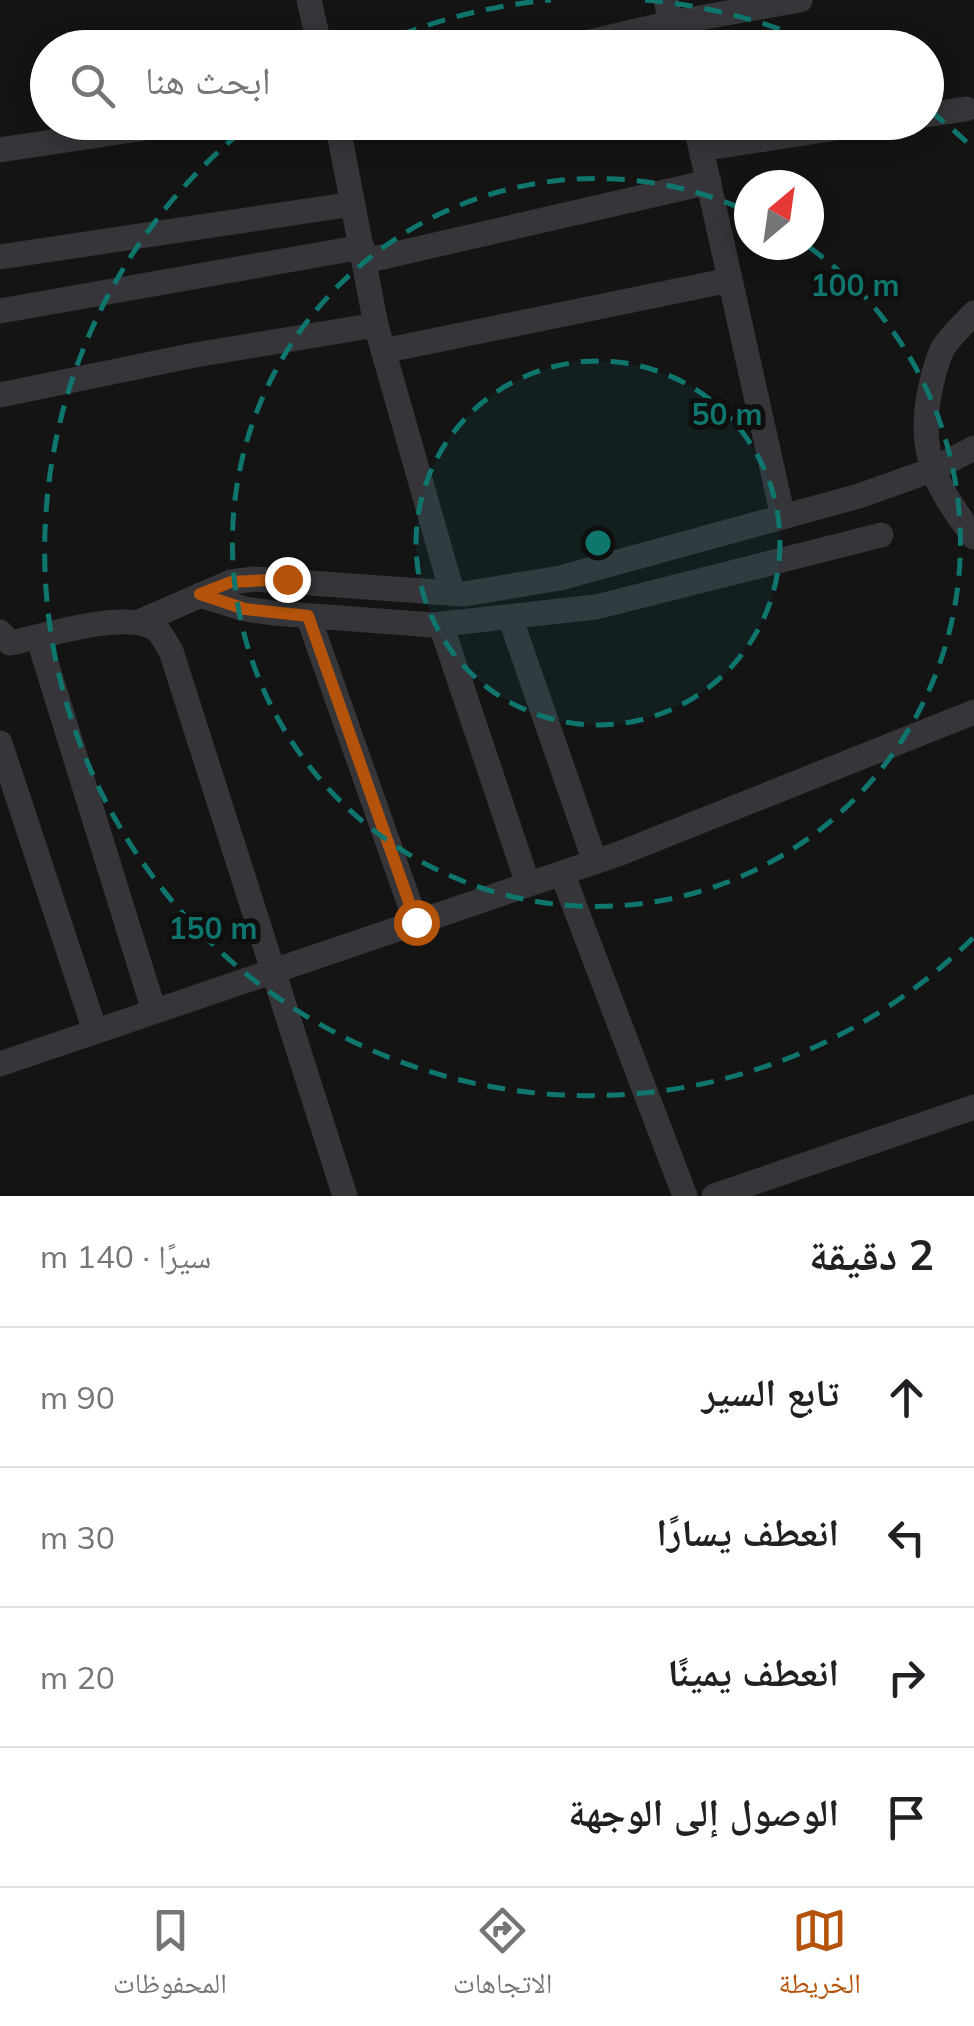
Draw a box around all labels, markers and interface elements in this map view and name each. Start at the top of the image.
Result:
search box [30,30,944,140]
text: ابحث هنا [145,56,271,104]
icon: search [65,58,120,113]
north arrow [734,170,824,260]
text: 100 m [810,266,900,304]
text: 50 m [691,395,763,433]
centre of rings [580,525,616,561]
route end [265,557,311,603]
route start [394,900,440,946]
text: 150 m [168,909,258,947]
text: 2 دقيقة [809,1228,934,1281]
text: سيرًا · 140 m [40,1236,211,1276]
text: تابع السير [702,1368,839,1416]
icon: ahead [879,1370,934,1425]
text: 90 m [40,1377,115,1417]
text: انعطف يسارًا [656,1508,839,1556]
icon: left [879,1510,934,1565]
text: 30 m [40,1517,115,1557]
text: انعطف يمينًا [667,1648,839,1696]
icon: right [879,1650,934,1705]
text: 20 m [40,1657,115,1697]
text: الوصول إلى الوجهة [568,1788,839,1836]
icon: arrive [879,1790,934,1845]
tab: المحفوظات [113,1903,227,2011]
tab: الاتجاهات [453,1903,552,2011]
tab: الخريطة [779,1903,861,2011]

